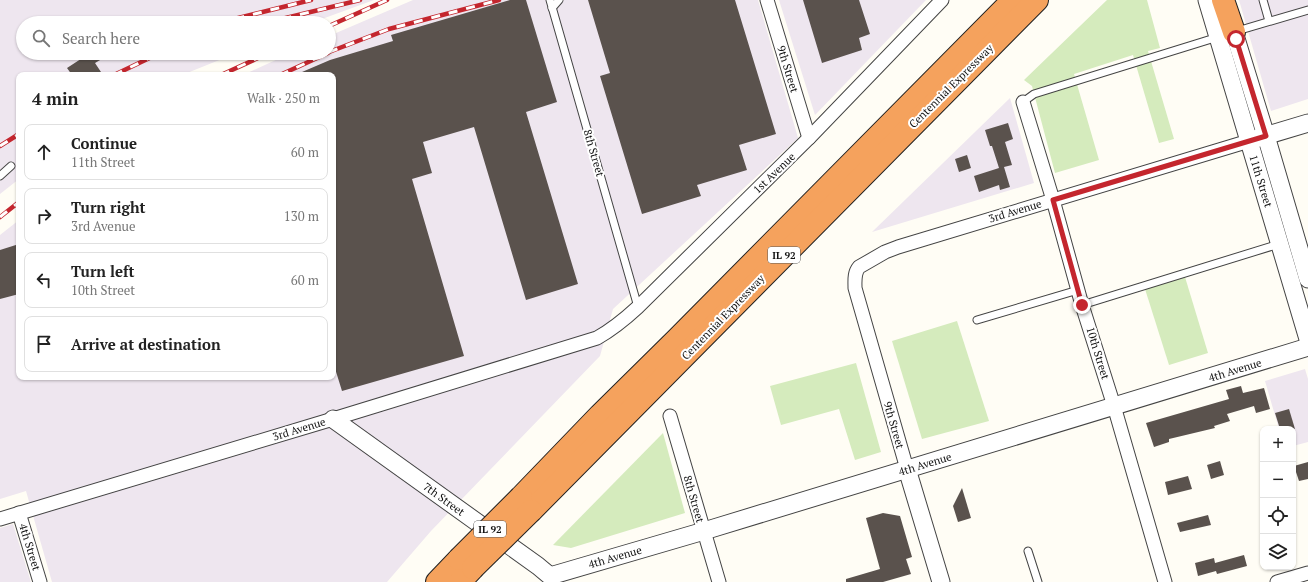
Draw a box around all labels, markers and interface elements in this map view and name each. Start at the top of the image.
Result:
search box [16,16,336,60]
icon: search [30,27,52,49]
text: Search here [62,28,140,48]
route start [1227,30,1245,48]
street label: Centennial Expressway [906,41,996,131]
street label: 9th Street [774,44,802,94]
text: 4 min [32,87,79,110]
text: Walk · 250 m [247,89,320,107]
street label: 8th Street [581,128,607,178]
text: Continue [71,133,137,153]
icon: ahead [33,141,55,163]
text: 60 m [291,143,319,161]
street label: 1st Avenue [750,149,798,197]
text: 11th Street [71,153,135,171]
street label: 11th Street [1246,153,1276,209]
street label: 3rd Avenue [987,196,1044,226]
text: Turn right [71,197,146,217]
icon: right [33,205,55,227]
text: 130 m [284,207,319,225]
text: 3rd Avenue [71,217,136,235]
road number: IL 92 [768,247,800,263]
text: Turn left [71,261,135,281]
icon: left [33,269,55,291]
text: 60 m [291,271,319,289]
street label: Centennial Expressway [679,271,768,363]
text: 10th Street [71,281,135,299]
route end [1073,296,1091,314]
street label: 10th Street [1083,325,1113,381]
icon: arrive [33,333,55,355]
text: Arrive at destination [71,334,221,354]
street label: 4th Avenue [1207,355,1264,385]
street label: 9th Street [881,400,907,450]
street label: 3rd Avenue [271,414,328,444]
map controls [1260,426,1296,570]
button: + [1260,426,1296,462]
street label: 4th Avenue [897,449,954,479]
button: − [1260,462,1296,498]
street label: 8th Street [681,474,707,524]
street label: 7th Street [420,479,468,519]
button: locate [1260,498,1296,534]
road number: IL 92 [474,521,506,537]
street label: 4th Street [16,522,44,572]
button: layers [1260,534,1296,570]
street label: 4th Avenue [587,543,644,571]

